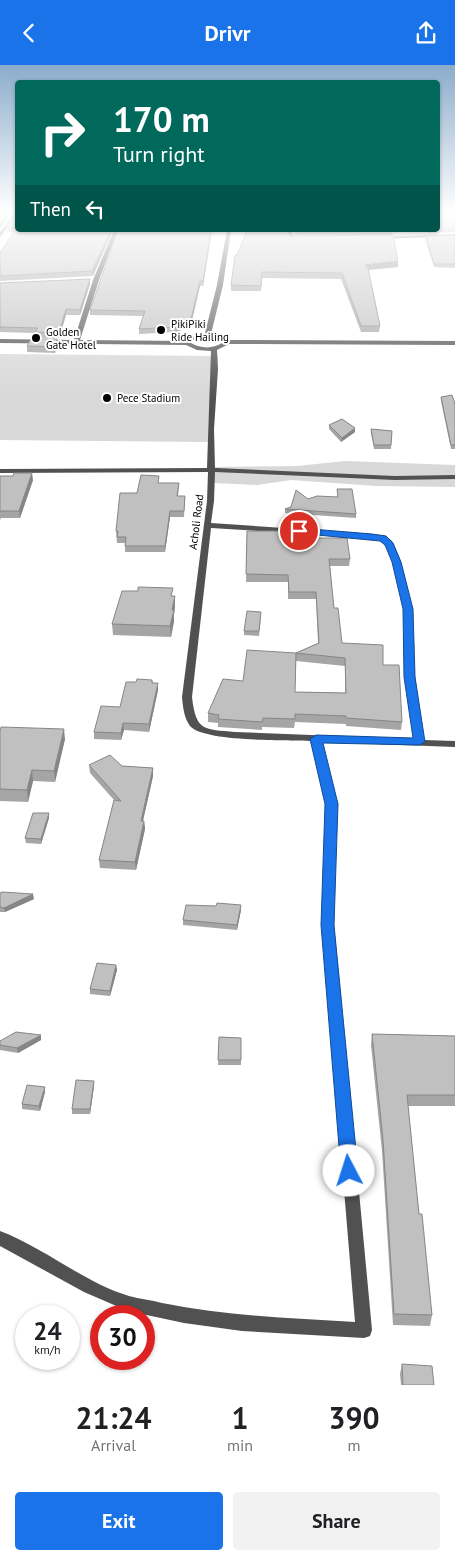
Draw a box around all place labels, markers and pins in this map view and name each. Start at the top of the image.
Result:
place label: PikiPiki Ride Hailing [171,317,229,344]
marker: PikiPiki Ride Hailing [155,324,167,336]
place label: Golden Gate Hotel [46,325,97,352]
marker: Golden Gate Hotel [30,332,42,344]
place label: Pece Stadium [117,391,180,405]
marker: Pece Stadium [101,392,113,404]
pin [278,510,320,552]

